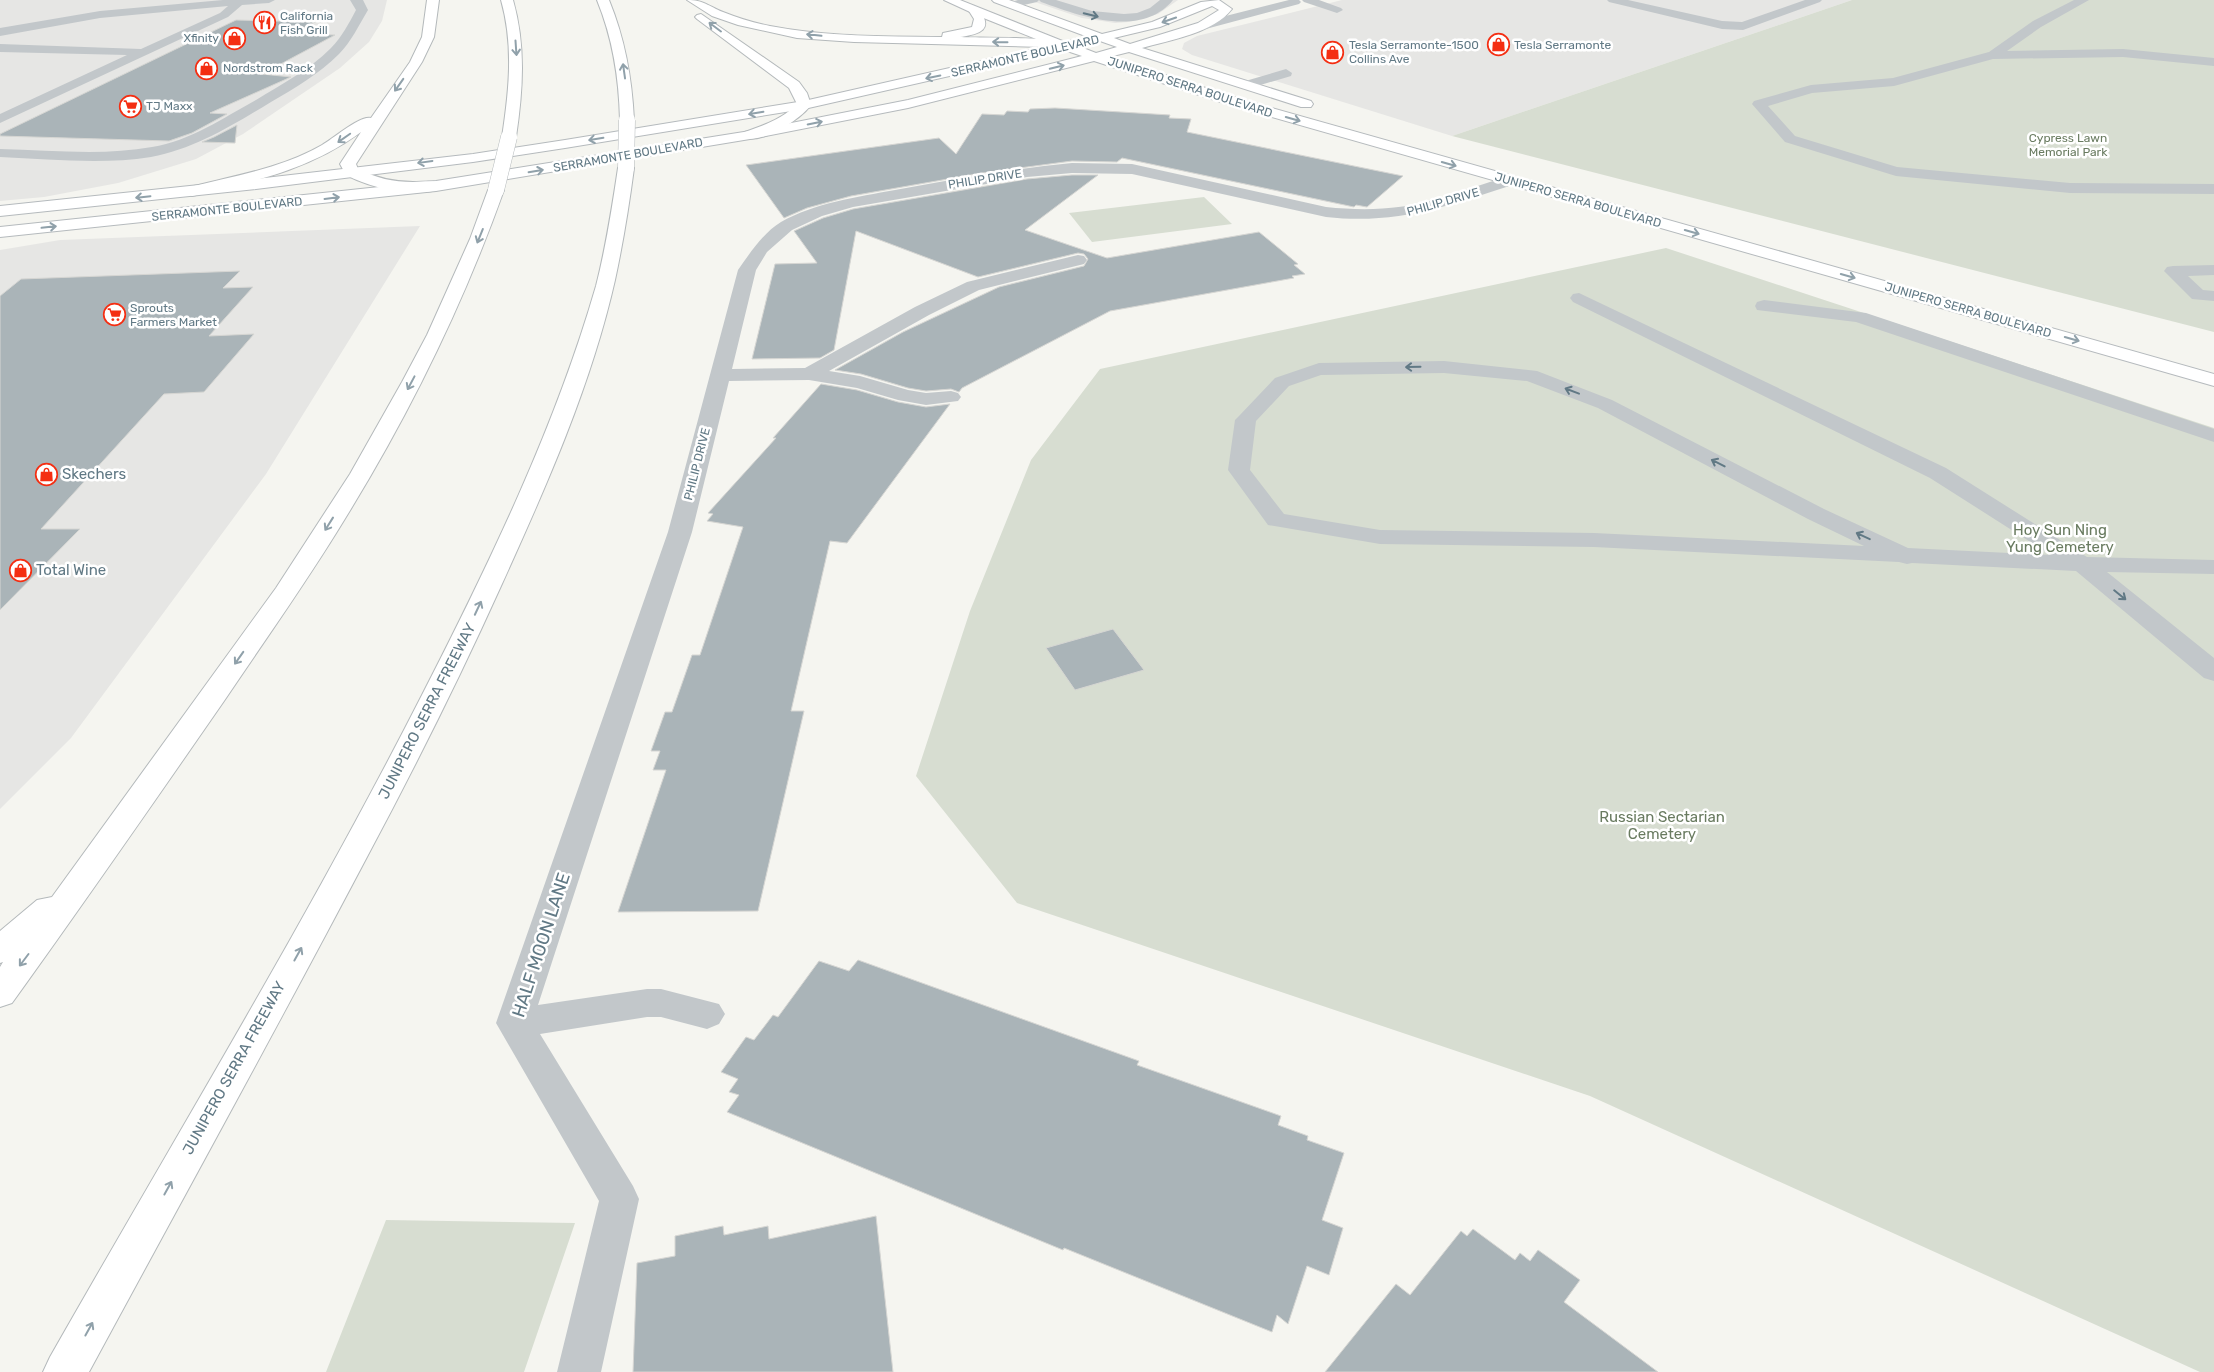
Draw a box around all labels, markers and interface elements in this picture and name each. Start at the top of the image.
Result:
place label: California Fish Grill [280,9,333,37]
restaurant icon: California Fish Grill [252,11,276,35]
one-way arrow [1083,11,1099,20]
one-way arrow [1162,16,1177,25]
one-way arrow [709,22,722,33]
shop icon: Xfinity [223,26,247,50]
one-way arrow [806,30,822,40]
place label: Xfinity [184,31,219,45]
street label: SERRAMONTE BOULEVARD [950,32,1100,80]
shop icon: Tesla Serramonte [1486,33,1510,57]
one-way arrow [992,37,1008,47]
place label: Tesla Serramonte-1500 Collins Ave [1349,38,1479,66]
place label: Tesla Serramonte [1514,38,1611,52]
one-way arrow [511,40,520,56]
shop icon: Tesla Serramonte-1500 Collins Ave [1321,40,1345,64]
street label: JUNIPERO SERRA BOULEVARD [1106,54,1274,120]
shop icon: Nordstrom Rack [195,56,219,80]
place label: Nordstrom Rack [223,61,314,75]
one-way arrow [1049,62,1065,71]
one-way arrow [619,64,629,80]
one-way arrow [926,73,942,82]
one-way arrow [394,78,404,92]
supermarket icon: TJ Maxx [118,94,142,118]
place label: TJ Maxx [146,99,193,113]
one-way arrow [748,109,764,119]
one-way arrow [1284,115,1300,125]
one-way arrow [807,117,823,127]
park label: Cypress Lawn Memorial Park [2029,131,2108,159]
one-way arrow [337,134,351,144]
street label: SERRAMONTE BOULEVARD [552,135,704,175]
one-way arrow [588,135,604,145]
one-way arrow [417,158,433,168]
one-way arrow [1440,160,1456,169]
one-way arrow [528,165,544,175]
street label: PHILIP DRIVE [947,166,1023,192]
street label: JUNIPERO SERRA BOULEVARD [1493,169,1663,231]
street label: PHILIP DRIVE [1405,185,1481,219]
one-way arrow [136,192,152,201]
one-way arrow [324,193,340,203]
street label: SERRAMONTE BOULEVARD [151,194,303,224]
one-way arrow [40,223,56,232]
one-way arrow [474,228,484,243]
one-way arrow [1684,228,1700,238]
one-way arrow [1840,272,1856,282]
street label: JUNIPERO SERRA BOULEVARD [1883,279,2053,341]
place label: Sprouts Farmers Market [130,301,217,329]
supermarket icon: Sprouts Farmers Market [102,303,126,327]
one-way arrow [2064,335,2080,345]
one-way arrow [1406,362,1422,372]
one-way arrow [406,375,415,390]
one-way arrow [1565,386,1580,396]
street label: PHILIP DRIVE [681,426,713,502]
one-way arrow [1711,458,1726,467]
shop icon: Skechers [34,462,58,486]
place label: Skechers [62,465,127,483]
one-way arrow [324,516,334,530]
park label: Hoy Sun Ning Yung Cemetery [2006,521,2114,556]
one-way arrow [1856,531,1871,540]
shop icon: Total Wine [8,558,32,582]
place label: Total Wine [36,561,106,579]
one-way arrow [2113,590,2126,601]
one-way arrow [474,601,483,616]
street label: JUNIPERO SERRA FREEWAY [375,620,479,802]
one-way arrow [234,651,244,665]
park label: Russian Sectarian Cemetery [1599,808,1725,843]
street label: HALF MOON LANE [507,870,575,1020]
one-way arrow [294,947,303,962]
one-way arrow [19,953,29,967]
street label: JUNIPERO SERRA FREEWAY [179,978,289,1158]
one-way arrow [163,1181,173,1195]
one-way arrow [84,1323,94,1337]

